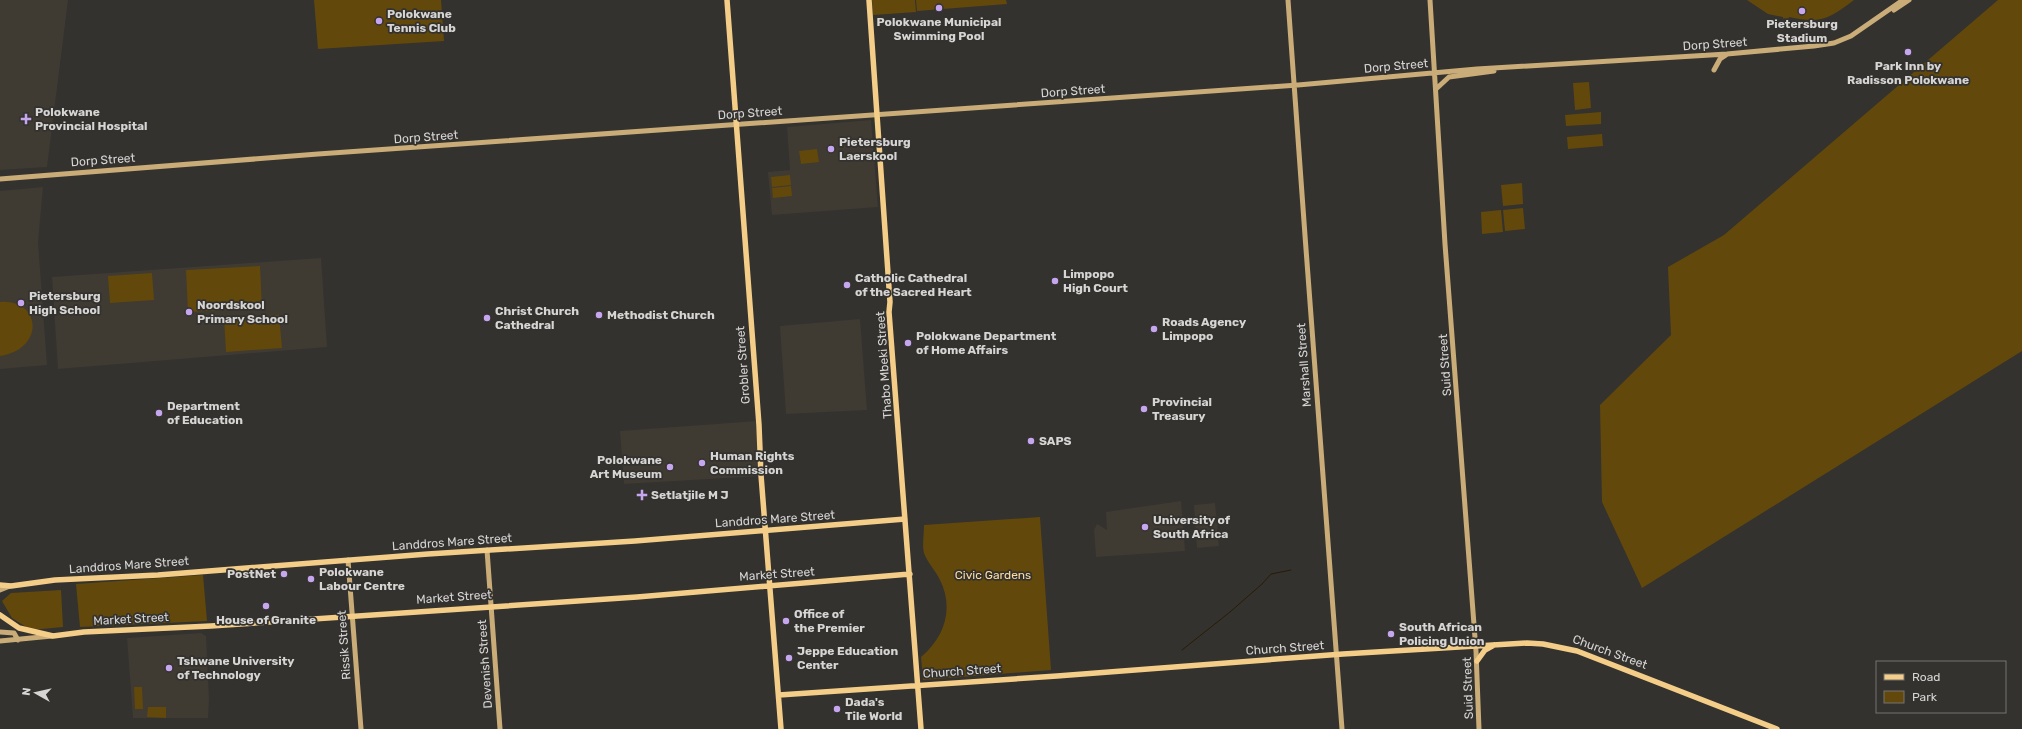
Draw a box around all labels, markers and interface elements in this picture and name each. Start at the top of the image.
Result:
marker: Polokwane Municipal Swimming Pool [934,3,944,13]
marker: Pietersburg Stadium [1797,6,1807,16]
place label: Polokwane Tennis Club [387,7,456,35]
place label: Polokwane Municipal Swimming Pool [877,15,1001,43]
marker: Polokwane Tennis Club [374,16,384,26]
place label: Pietersburg Stadium [1766,17,1838,45]
street label: Dorp Street [1682,35,1748,53]
marker: Park Inn by Radisson Polokwane [1903,47,1913,57]
street label: Dorp Street [1363,56,1429,76]
place label: Park Inn by Radisson Polokwane [1847,59,1969,87]
street label: Dorp Street [1040,82,1106,100]
street label: Dorp Street [717,104,783,122]
place label: Polokwane Provincial Hospital [35,105,148,133]
marker: Polokwane Provincial Hospital [20,113,32,125]
street label: Dorp Street [393,128,459,146]
place label: Pietersburg Laerskool [839,135,911,163]
marker: Pietersburg Laerskool [826,144,836,154]
street label: Dorp Street [70,151,136,169]
place label: Limpopo High Court [1063,267,1128,295]
place label: Catholic Cathedral of the Sacred Heart [855,271,972,299]
marker: Limpopo High Court [1050,276,1060,286]
marker: Catholic Cathedral of the Sacred Heart [842,280,852,290]
place label: Pietersburg High School [29,289,101,317]
marker: Pietersburg High School [16,298,26,308]
place label: Noordskool Primary School [197,298,288,326]
place label: Christ Church Cathedral [495,304,579,332]
marker: Noordskool Primary School [184,307,194,317]
place label: Methodist Church [607,308,715,322]
marker: Methodist Church [594,310,604,320]
street label: Thabo Mbeki Street [873,310,895,419]
marker: Christ Church Cathedral [482,313,492,323]
place label: Roads Agency Limpopo [1162,315,1246,343]
street label: Marshall Street [1294,322,1314,408]
marker: Roads Agency Limpopo [1149,324,1159,334]
street label: Grobler Street [733,325,753,404]
place label: Polokwane Department of Home Affairs [916,329,1057,357]
street label: Suid Street [1436,333,1454,397]
marker: Polokwane Department of Home Affairs [903,338,913,348]
place label: Provincial Treasury [1152,395,1212,423]
place label: Department of Education [167,399,243,427]
marker: Provincial Treasury [1139,404,1149,414]
marker: Department of Education [154,408,164,418]
place label: SAPS [1039,434,1072,448]
marker: SAPS [1026,436,1036,446]
place label: Human Rights Commission [710,449,795,477]
place label: Polokwane Art Museum [590,453,662,481]
marker: Human Rights Commission [697,458,707,468]
marker: Polokwane Art Museum [665,462,675,472]
place label: Setlatjile M J [651,488,728,502]
marker: Setlatjile M J [636,489,648,501]
street label: Landdros Mare Street [715,508,836,530]
place label: University of South Africa [1153,513,1231,541]
marker: University of South Africa [1140,522,1150,532]
street label: Landdros Mare Street [392,531,513,553]
street label: Landdros Mare Street [69,554,190,576]
street label: Market Street [739,564,816,584]
place label: Polokwane Labour Centre [319,565,405,593]
place label: PostNet [227,567,276,581]
park label: Civic Gardens [955,568,1031,582]
marker: PostNet [279,569,289,579]
marker: Polokwane Labour Centre [306,574,316,584]
street label: Market Street [416,587,493,607]
marker: House of Granite [261,601,271,611]
place label: Office of the Premier [794,607,865,635]
street label: Rissik Street [335,609,353,680]
street label: Market Street [93,610,169,628]
place label: House of Granite [216,613,316,627]
marker: Office of the Premier [781,616,791,626]
street label: Devenish Street [475,619,495,709]
place label: South African Policing Union [1399,620,1485,648]
marker: South African Policing Union [1386,629,1396,639]
street label: Church Street [1571,632,1650,672]
street label: Church Street [1245,638,1325,658]
place label: Jeppe Education Center [797,644,898,672]
marker: Jeppe Education Center [784,653,794,663]
place label: Tshwane University of Technology [177,654,294,682]
street label: Suid Street [1460,656,1476,719]
street label: Church Street [922,661,1002,681]
legend [1876,661,2006,713]
marker: Tshwane University of Technology [164,663,174,673]
text: Road [1912,670,1940,684]
north arrow [16,673,56,713]
text: N [20,687,34,697]
text: Park [1912,690,1938,704]
place label: Dada's Tile World [845,695,902,723]
marker: Dada's Tile World [832,704,842,714]

